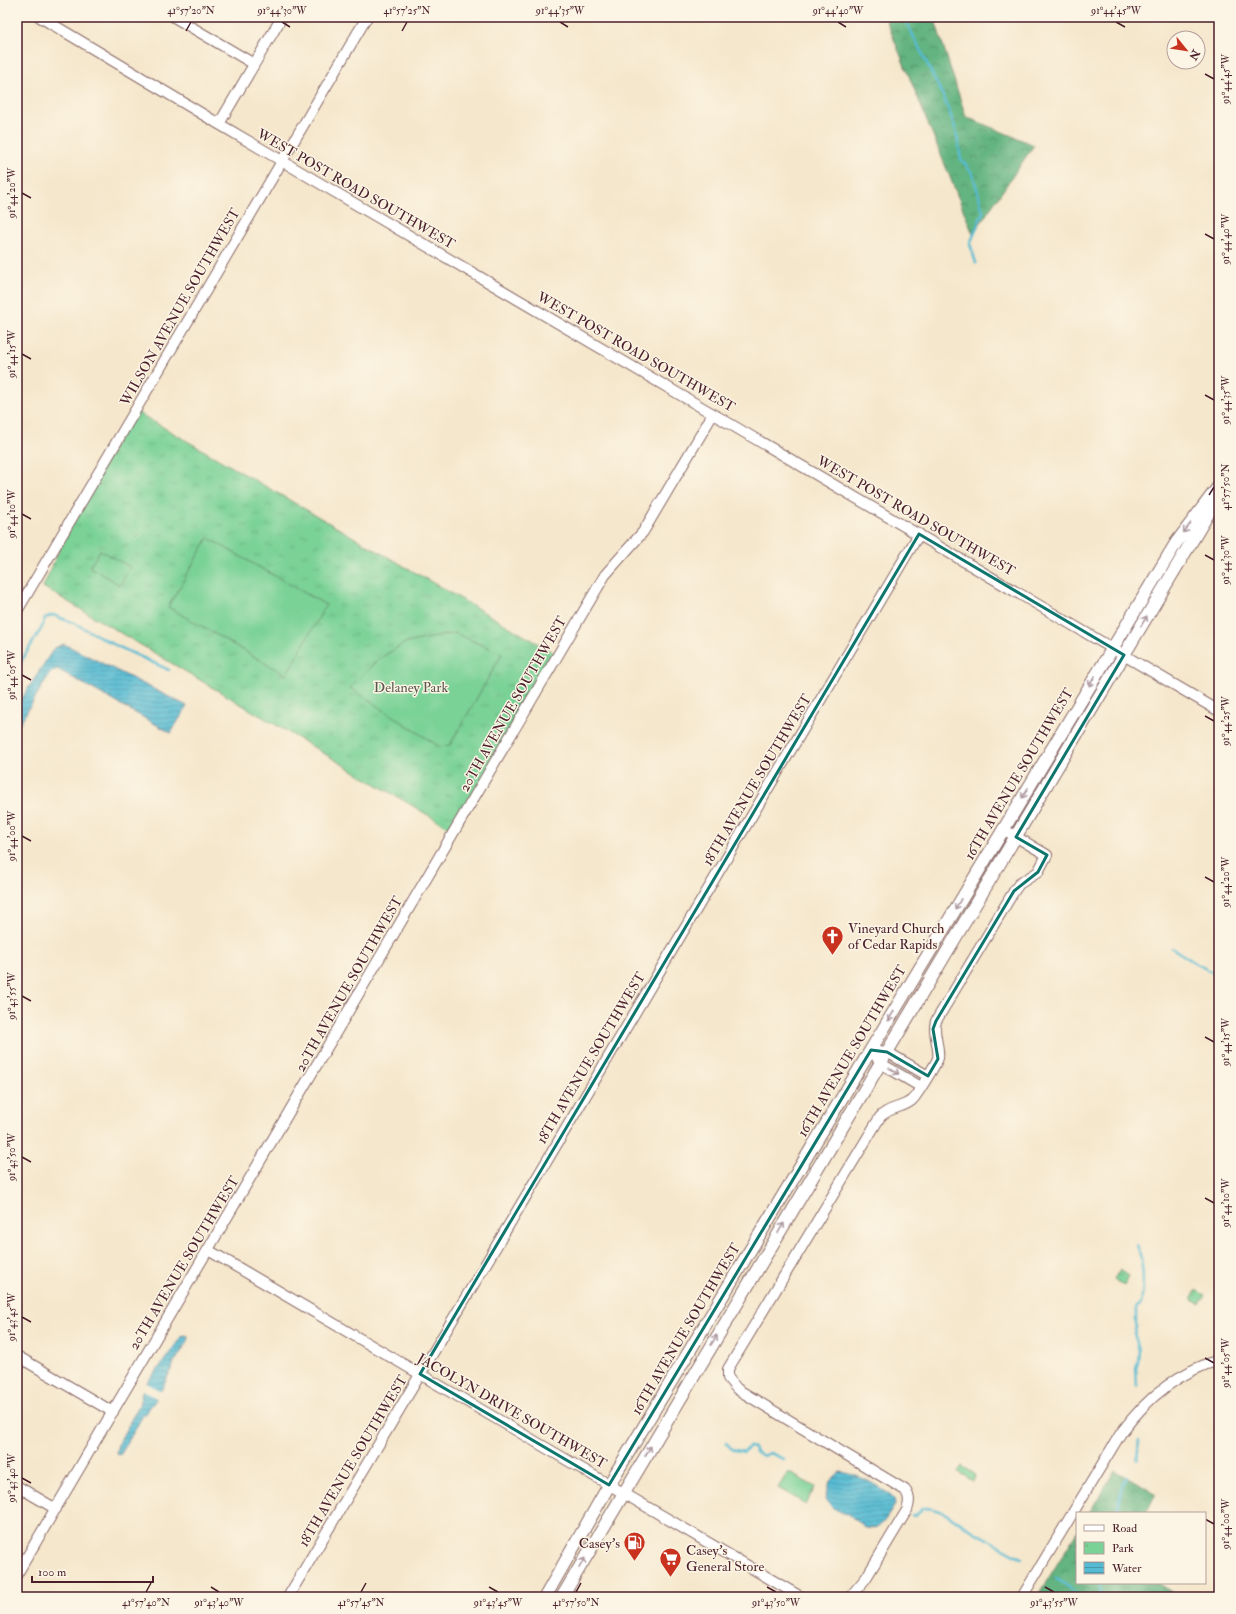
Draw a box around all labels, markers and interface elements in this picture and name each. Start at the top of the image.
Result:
text: 41°57'20"N [167,5,215,17]
text: 91°44'30"W [256,5,307,17]
text: 41°57'25"N [384,5,430,17]
text: 91°44'35"W [535,5,585,17]
text: 91°44'40"W [812,5,864,17]
text: 91°44'45"W [1090,5,1142,17]
north arrow [1166,30,1206,70]
text: N [1186,46,1203,63]
text: 91°44'45"W [1220,53,1232,105]
street label: WEST POST ROAD SOUTHWEST [253,125,458,253]
text: 91°44'20"W [6,167,18,219]
street label: WILSON AVENUE SOUTHWEST [116,205,244,410]
text: 91°44'40"W [1220,213,1232,265]
street label: WEST POST ROAD SOUTHWEST [533,288,738,416]
text: 91°44'15"W [6,329,18,379]
text: 91°44'35"W [1220,375,1232,425]
street label: WEST POST ROAD SOUTHWEST [813,452,1018,580]
text: 41°57'50"N [1220,464,1232,510]
text: 91°44'10"W [6,489,18,539]
one-way arrow [1183,523,1191,534]
text: 91°44'30"W [1220,535,1232,586]
street label: 20TH AVENUE SOUTHWEST [456,613,571,795]
one-way arrow [1141,615,1149,627]
text: 91°44'05"W [6,649,18,701]
one-way arrow [1088,675,1096,687]
park label: Delaney Park [374,679,448,697]
street label: 16TH AVENUE SOUTHWEST [961,685,1077,863]
street label: 18TH AVENUE SOUTHWEST [699,691,815,869]
text: 91°44'25"W [1220,695,1232,747]
one-way arrow [1021,787,1029,799]
text: 91°44'00"W [6,810,18,862]
text: 91°44'20"W [1220,856,1232,908]
street label: 20TH AVENUE SOUTHWEST [292,893,407,1075]
one-way arrow [954,898,962,910]
place label: Vineyard Church of Cedar Rapids [848,920,945,954]
church icon: Vineyard Church of Cedar Rapids [820,923,846,956]
street label: 16TH AVENUE SOUTHWEST [794,962,910,1140]
street label: 18TH AVENUE SOUTHWEST [533,969,649,1147]
text: 91°43'55"W [6,972,18,1021]
one-way arrow [887,1010,895,1022]
text: 91°44'15"W [1220,1017,1232,1067]
one-way arrow [888,1067,900,1075]
text: 91°43'50"W [6,1132,18,1182]
street label: 20TH AVENUE SOUTHWEST [125,1173,243,1353]
text: 91°44'10"W [1220,1178,1232,1228]
one-way arrow [778,1222,786,1234]
street label: 16TH AVENUE SOUTHWEST [628,1240,744,1418]
text: 91°43'45"W [6,1292,18,1342]
one-way arrow [711,1334,719,1346]
text: 91°44'05"W [1220,1337,1232,1389]
street label: JACOLYN DRIVE SOUTHWEST [413,1349,610,1473]
street label: 18TH AVENUE SOUTHWEST [295,1372,411,1550]
one-way arrow [644,1445,652,1457]
text: 91°43'40"W [6,1453,18,1504]
text: 91°44'00"W [1220,1498,1232,1550]
legend [1076,1512,1206,1584]
text: Road [1112,1521,1137,1536]
fuel station icon: Casey's [622,1530,648,1563]
place label: Casey's [579,1535,620,1553]
text: Park [1112,1541,1134,1556]
place label: Casey's General Store [686,1542,764,1575]
supermarket icon: Casey's General Store [657,1545,683,1578]
one-way arrow [578,1557,586,1569]
scale bar [32,1558,153,1584]
text: Water [1111,1561,1142,1576]
text: 100 m [38,1565,67,1580]
text: 41°57'40"N [122,1597,170,1609]
text: 91°43'40"W [193,1597,244,1609]
text: 41°57'45"N [337,1597,385,1609]
text: 91°43'45"W [473,1597,523,1609]
text: 41°57'50"N [553,1597,599,1609]
text: 91°43'50"W [751,1597,801,1609]
text: 91°43'55"W [1029,1597,1078,1609]

